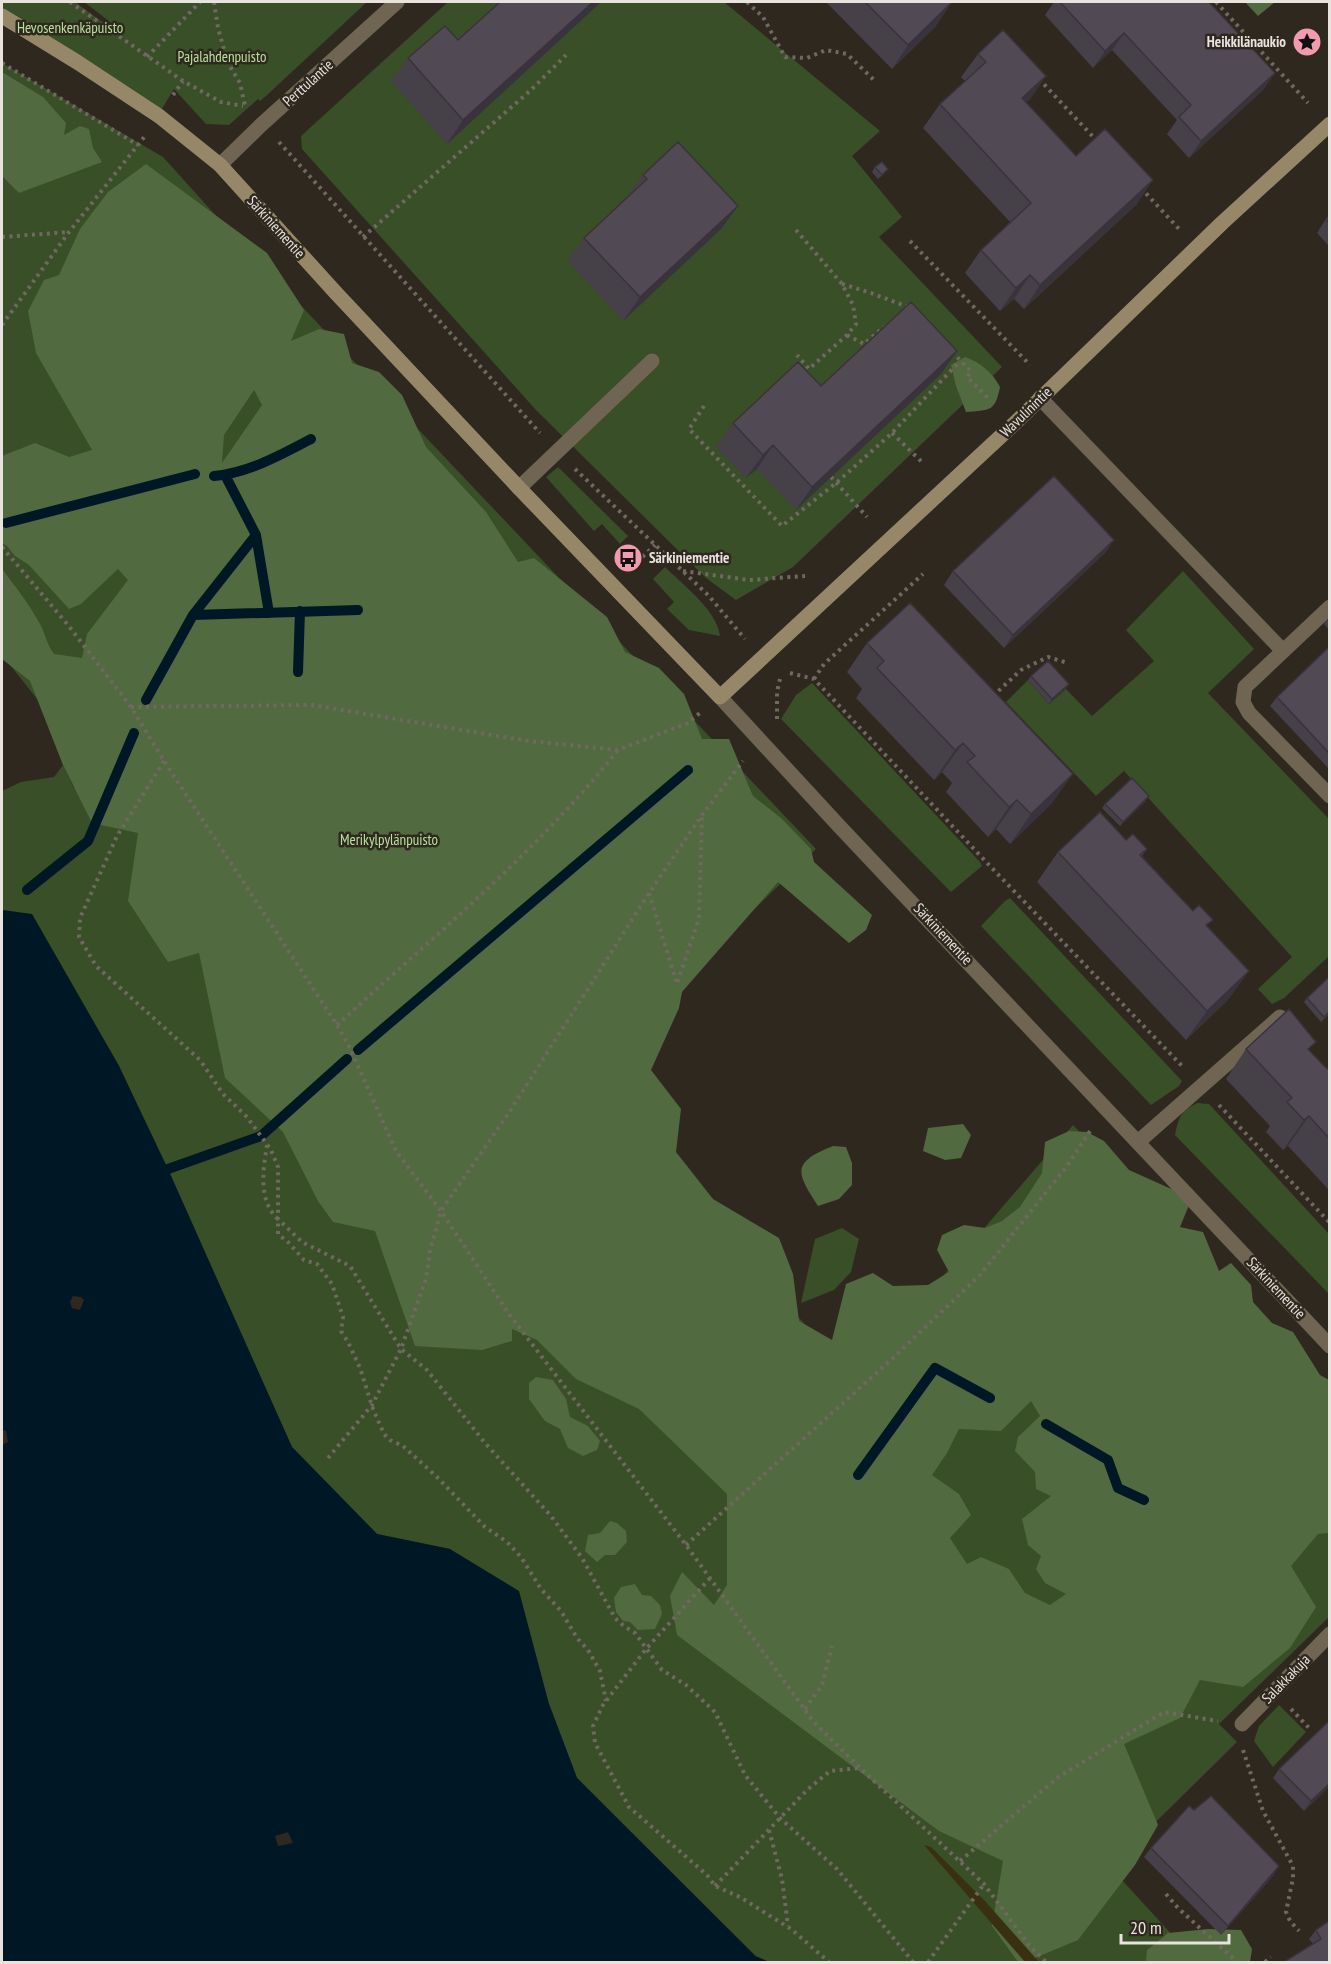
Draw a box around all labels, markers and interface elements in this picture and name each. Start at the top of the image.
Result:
park label: Hevosenkenkäpuisto [17,18,123,37]
place icon: Heikkilänaukio [1291,26,1323,58]
place label: Heikkilänaukio [1207,32,1286,51]
park label: Pajalahdenpuisto [178,47,266,66]
street label: Perttulantie [278,55,337,110]
street label: Särkiniementie [243,191,309,262]
street label: Wavulinintie [996,382,1056,441]
bus stop icon: Särkiniementie [612,542,644,574]
place label: Särkiniementie [649,548,730,567]
park label: Merikylpylänpuisto [340,830,438,849]
street label: Särkiniementie [910,899,977,969]
street label: Särkiniementie [1243,1253,1310,1323]
street label: Salakkakuja [1258,1650,1314,1707]
scale bar [1121,1907,1229,1945]
text: 20 m [1130,1916,1162,1939]

